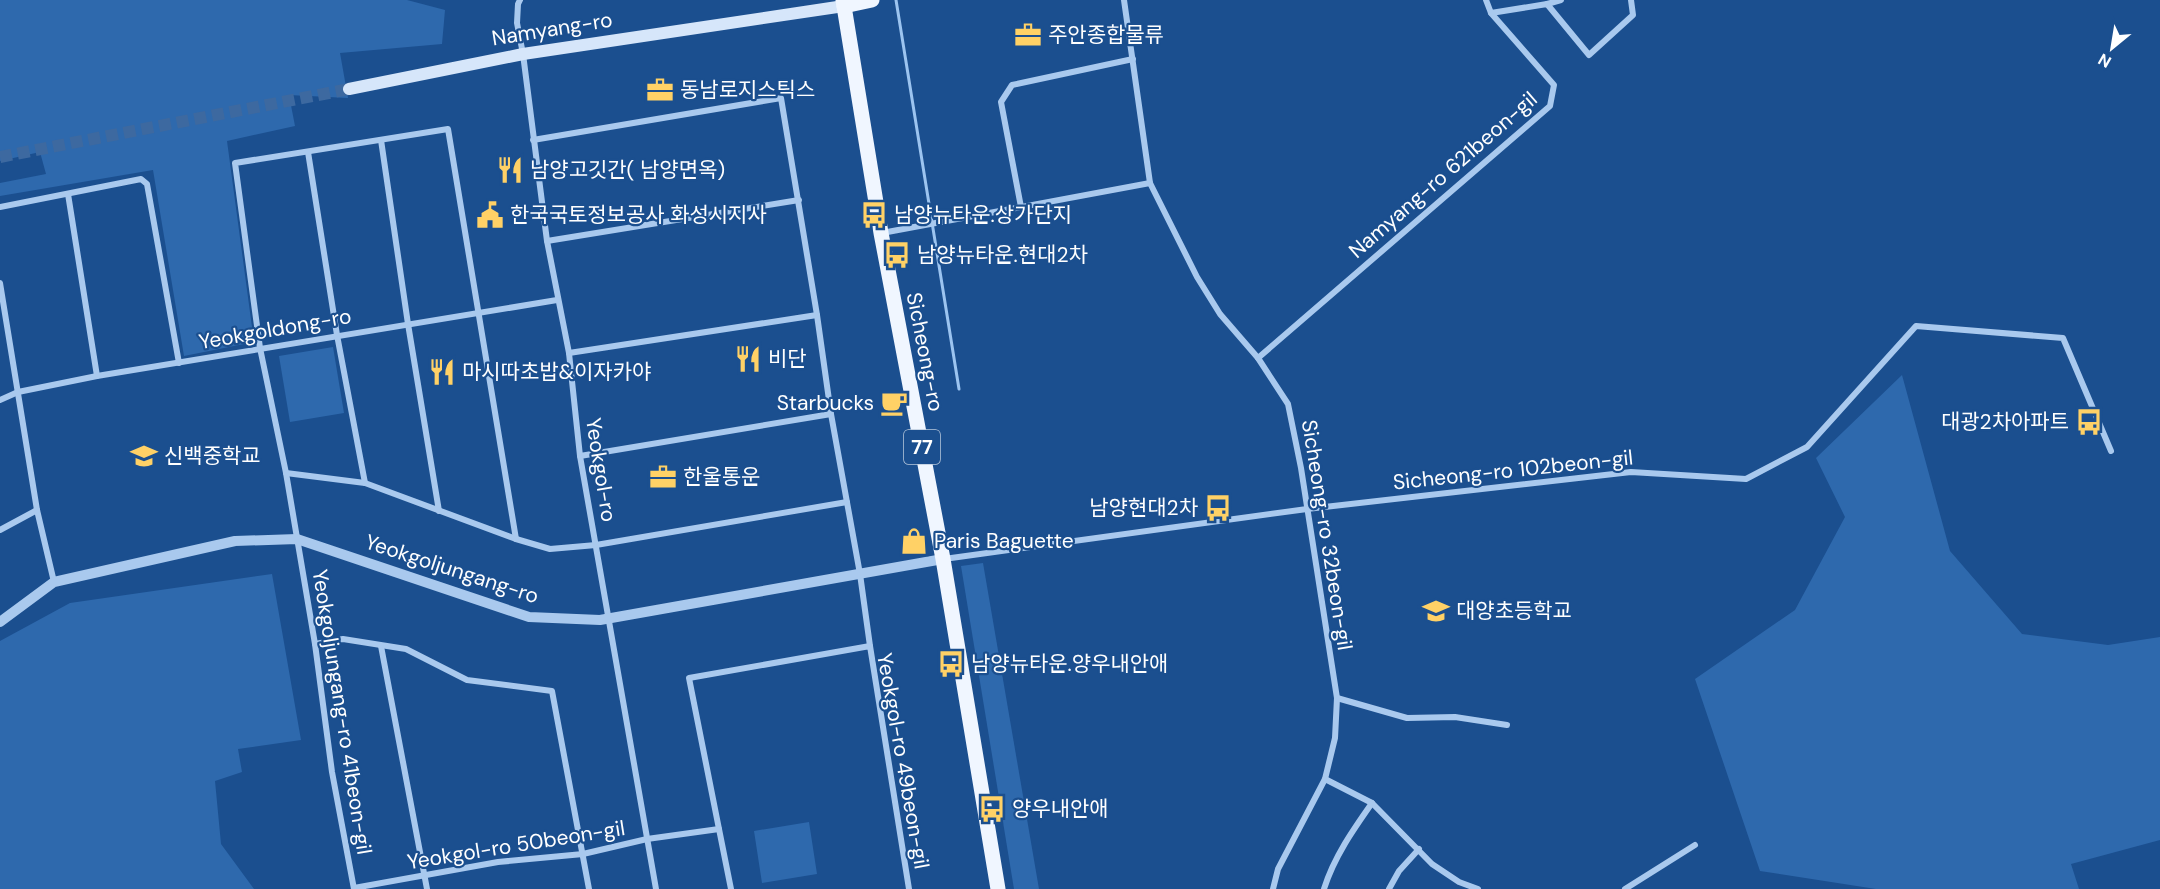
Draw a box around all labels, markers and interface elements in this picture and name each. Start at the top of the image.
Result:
street label: Namyang-ro [490,6,614,52]
north arrow [2082,18,2142,78]
office icon: 주안종합물류 [1013,20,1043,50]
place label: 주안종합물류 [1048,21,1164,49]
text: N [2094,49,2115,73]
office icon: 동남로지스틱스 [645,75,675,105]
place label: 동남로지스틱스 [680,76,815,104]
street label: Namyang-ro 621beon-gil [1343,85,1543,265]
restaurant icon: 남양고깃간( 남양면옥) [495,155,525,185]
place label: 남양고깃간( 남양면옥) [530,156,725,184]
public building icon: 한국국토정보공사 화성시지사 [475,200,505,230]
bus stop icon: 남양뉴타운.상가단지 [859,200,889,230]
place label: 한국국토정보공사 화성시지사 [510,201,767,229]
place label: 남양뉴타운.상가단지 [894,201,1072,229]
bus stop icon: 남양뉴타운.현대2차 [882,240,912,270]
place label: 남양뉴타운.현대2차 [917,241,1088,269]
street label: Sicheong-ro [900,290,950,414]
street label: Yeokgoldong-ro [197,302,353,356]
restaurant icon: 비단 [733,344,763,374]
place label: 비단 [768,345,807,373]
restaurant icon: 마시따초밥&이자카야 [427,357,457,387]
place label: 마시따초밥&이자카야 [462,358,651,386]
cafe icon: Starbucks [879,388,909,418]
place label: Starbucks [777,389,874,417]
bus stop icon: 대광2차아파트 [2074,407,2104,437]
place label: 대광2차아파트 [1941,408,2069,436]
street label: Yeokgol-ro [579,416,623,524]
street label: Sicheong-ro 32beon-gil [1295,418,1359,652]
road number: 77 [904,430,940,464]
school or university icon: 신백중학교 [129,441,159,471]
place label: 신백중학교 [164,442,261,470]
street label: Sicheong-ro 102beon-gil [1391,443,1635,497]
office icon: 한울통운 [648,462,678,492]
place label: 한울통운 [683,463,760,491]
bus stop icon: 남양현대2차 [1203,493,1233,523]
place label: 남양현대2차 [1089,494,1198,522]
shop icon: Paris Baguette [899,526,929,556]
place label: Paris Baguette [934,527,1074,555]
street label: Yeokgoljungang-ro [362,528,542,610]
street label: Yeokgoljungang-ro 41beon-gil [306,567,378,857]
school or university icon: 대양초등학교 [1421,596,1451,626]
place label: 대양초등학교 [1456,597,1572,625]
bus stop icon: 남양뉴타운.양우내안애 [936,649,966,679]
place label: 남양뉴타운.양우내안애 [971,650,1168,678]
street label: Yeokgol-ro 49beon-gil [870,651,936,871]
bus stop icon: 양우내안애 [977,794,1007,824]
place label: 양우내안애 [1012,795,1109,823]
street label: Yeokgol-ro 50beon-gil [405,814,627,876]

